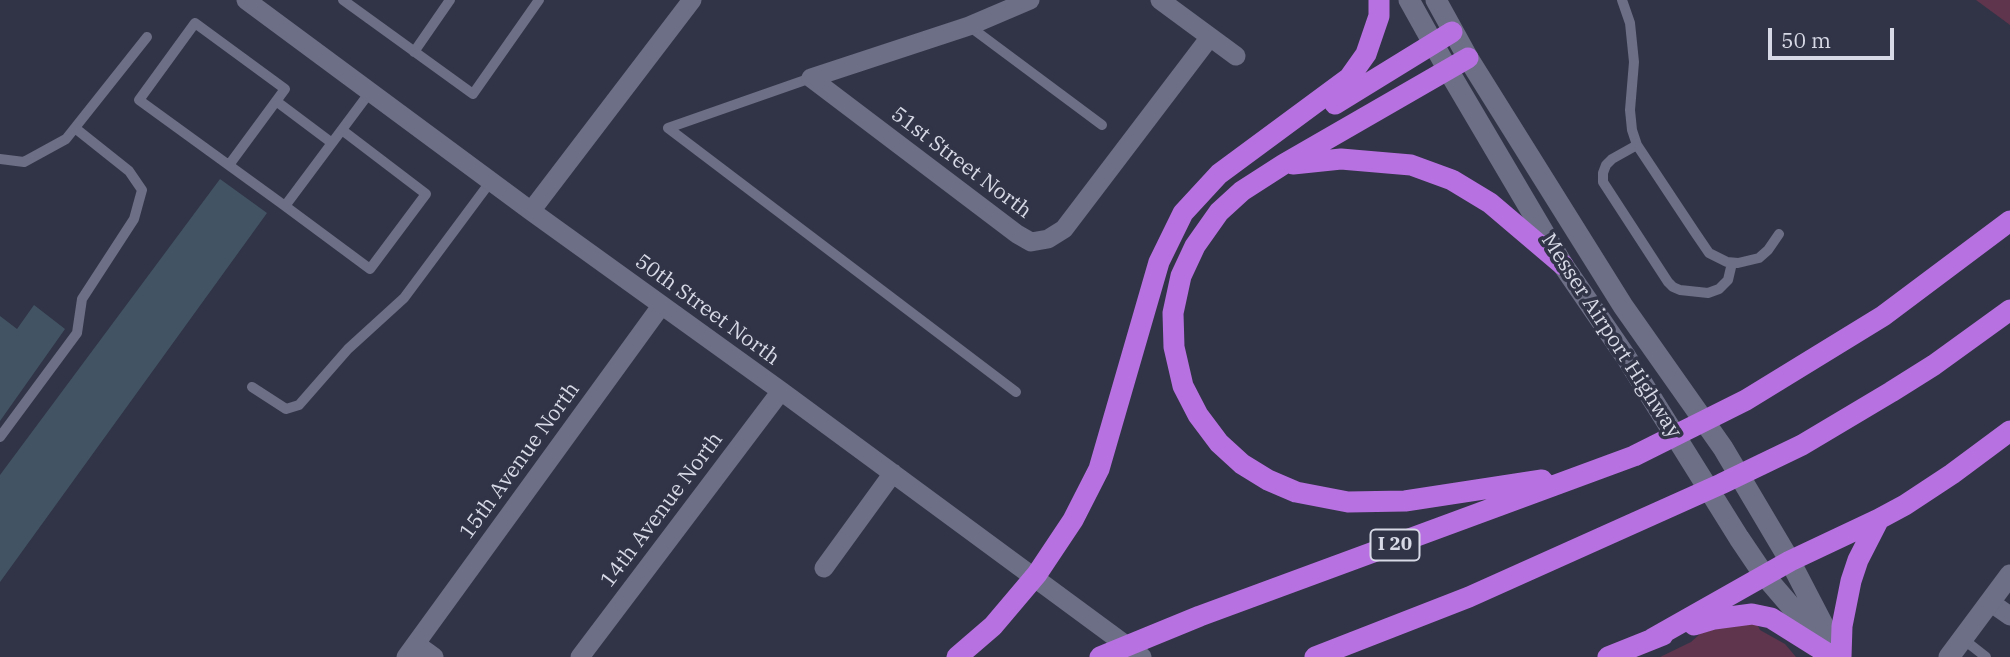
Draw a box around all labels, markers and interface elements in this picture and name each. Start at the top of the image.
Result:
scale bar [1772,14,1898,58]
text: 50 m [1781,26,1831,54]
street label: 51st Street North [886,102,1036,224]
street label: Messer Airport Highway [1535,229,1687,443]
street label: 50th Street North [630,249,784,371]
street label: 15th Avenue North [455,378,585,544]
street label: 14th Avenue North [596,428,728,592]
road number: I 20 [1370,530,1420,560]

